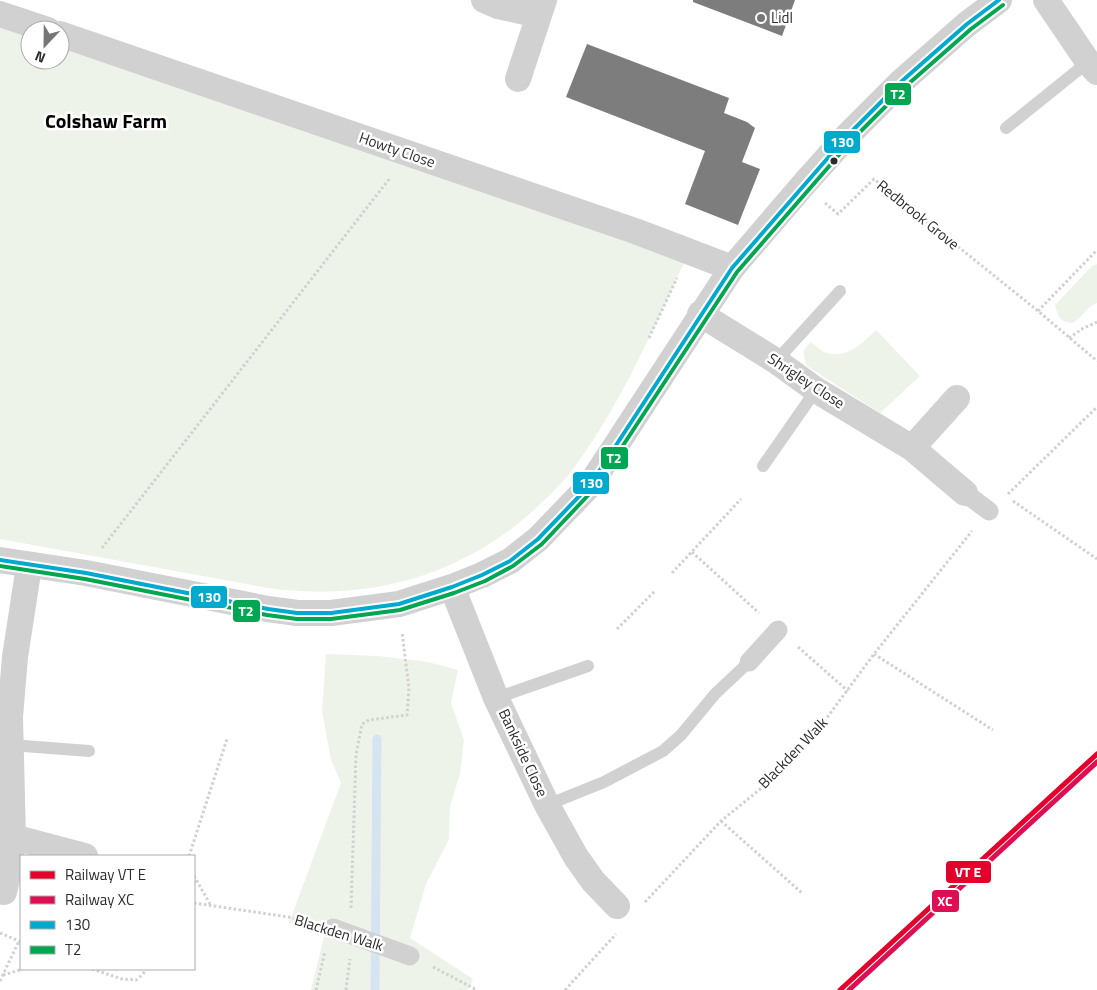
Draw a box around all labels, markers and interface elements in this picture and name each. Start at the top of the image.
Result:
place label: Lidl [771,6,793,29]
marker: Lidl [755,12,767,24]
north arrow [20,20,70,70]
text: N [32,46,48,69]
line badge: T2 [884,82,912,106]
text: T2 [890,83,906,104]
district label: Colshaw Farm [45,105,167,136]
street label: Howty Close [356,126,438,173]
line badge: 130 [823,130,861,154]
text: 130 [830,131,854,152]
unlabelled marker [829,156,839,166]
street label: Redbrook Grove [872,174,965,255]
street label: Shrigley Close [763,347,849,414]
line badge: T2 [600,446,629,470]
text: T2 [606,447,622,468]
line badge: 130 [572,471,610,495]
text: 130 [579,472,603,493]
line badge: 130 [190,585,228,609]
text: 130 [197,586,221,607]
line badge: T2 [232,599,261,623]
text: T2 [238,600,254,621]
street label: Bankside Close [493,705,554,801]
street label: Blackden Walk [752,712,833,794]
legend [20,855,195,970]
line badge: VT E [945,860,992,884]
text: VT E [955,861,982,882]
text: Railway VT E [65,863,146,886]
text: Railway XC [65,888,134,911]
line badge: XC [931,889,960,913]
text: XC [937,890,953,911]
street label: Blackden Walk [292,908,386,957]
text: 130 [65,913,90,936]
text: T2 [65,938,81,961]

